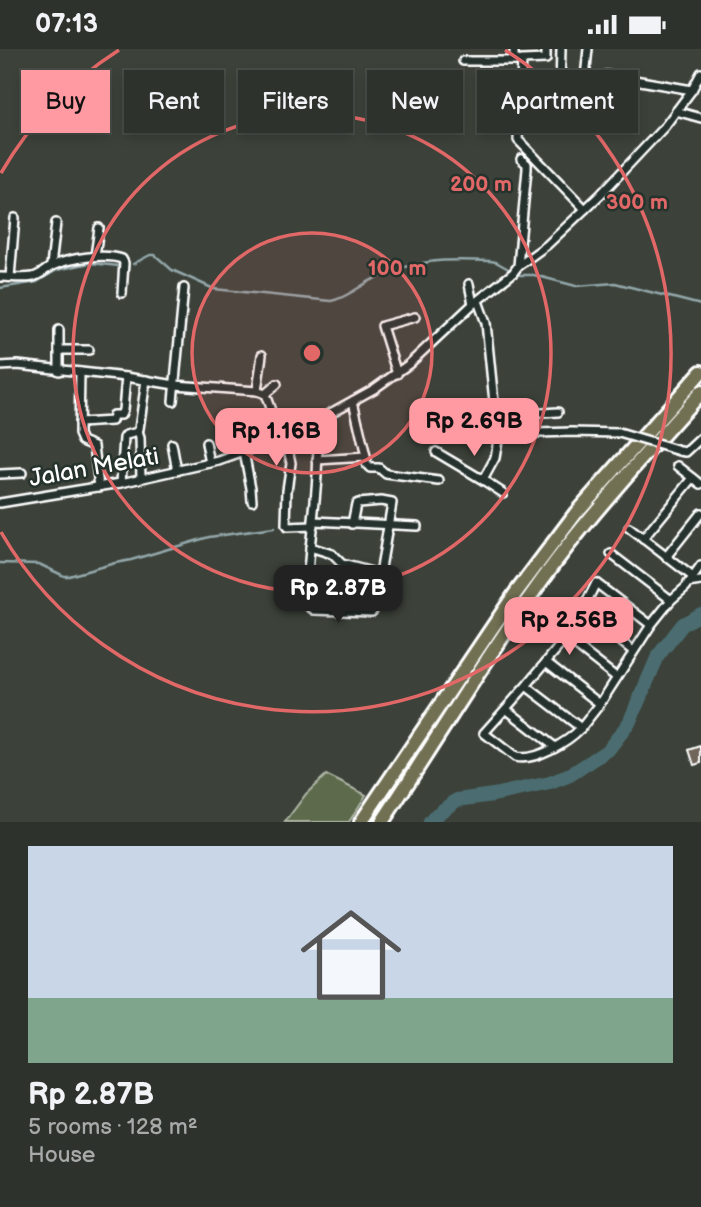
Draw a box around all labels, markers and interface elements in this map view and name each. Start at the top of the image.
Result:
text: 07:13 [35,9,98,40]
chip: Buy [21,70,110,133]
chip: Rent [124,70,224,133]
chip: Filters [238,70,353,133]
chip: New [367,70,463,133]
chip: Apartment [477,70,638,133]
text: 200 m [450,172,512,197]
text: 300 m [606,190,668,215]
text: 100 m [368,256,426,281]
centre of rings [300,341,324,365]
pin: Rp 2.69B [402,399,546,458]
text: Rp 2.69B [425,407,523,435]
pin: Rp 1.16B [204,409,348,468]
text: Rp 1.16B [231,417,321,445]
street label: Jalan Melati [27,442,161,493]
pin: Rp 2.87B [266,565,410,625]
text: Rp 2.87B [290,574,386,602]
pin: Rp 2.56B [497,597,641,657]
text: Rp 2.56B [520,606,618,634]
icon: home [288,892,414,1018]
text: Rp 2.87B [28,1077,154,1113]
text: 5 rooms · 128 m² [28,1113,198,1141]
text: House [28,1141,95,1169]

